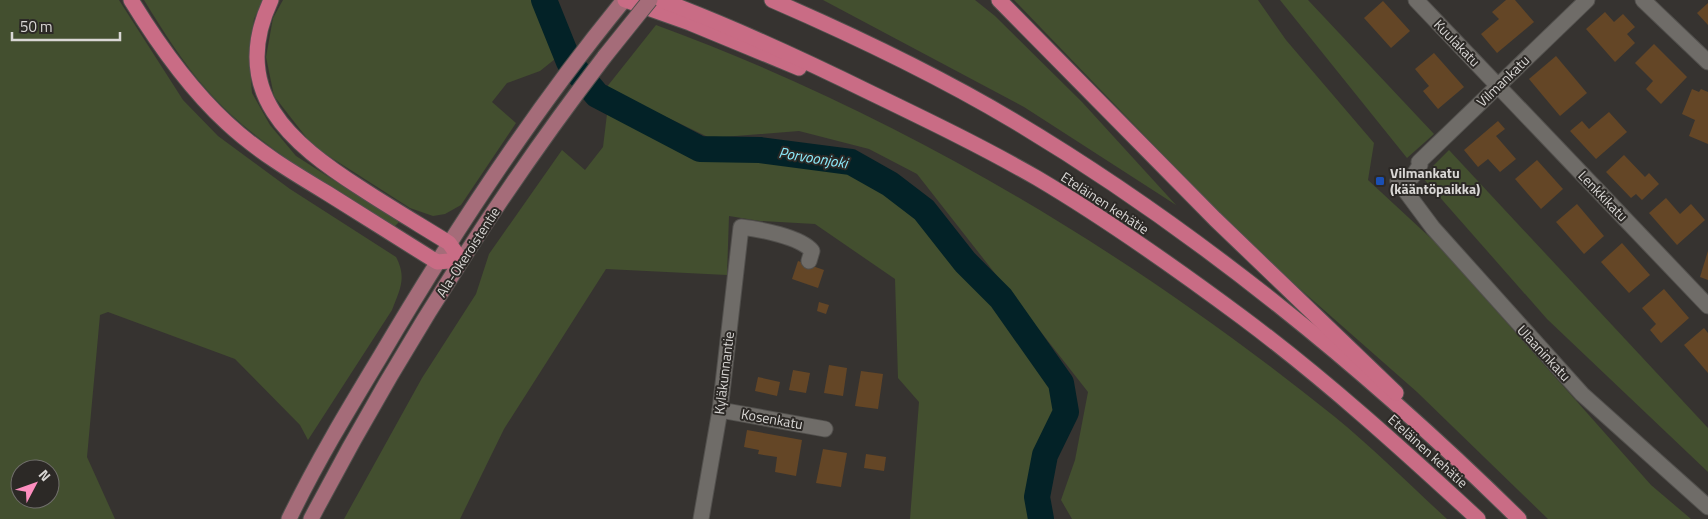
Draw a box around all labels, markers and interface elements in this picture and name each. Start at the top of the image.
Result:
scale bar [12,10,120,42]
street label: Kuulakatu [1429,14,1485,71]
text: 50 m [20,15,53,38]
street label: Vilmankatu [1471,50,1534,111]
water label: Porvoonjoki [777,141,851,175]
place label: Vilmankatu (kääntöpaikka) [1390,162,1480,199]
street label: Lenkkikatu [1574,165,1633,226]
street label: Eteläinen kehätie [1057,166,1153,239]
marker: Vilmankatu (kääntöpaikka) [1374,175,1386,187]
street label: Ala-Okeroistentie [431,203,505,301]
street label: Ulaaninkatu [1513,320,1576,386]
street label: Kyläkunnantie [708,330,739,416]
street label: Kosenkatu [740,403,805,434]
street label: Eteläinen kehätie [1384,409,1473,492]
north arrow [10,459,60,509]
text: N [34,465,56,486]

